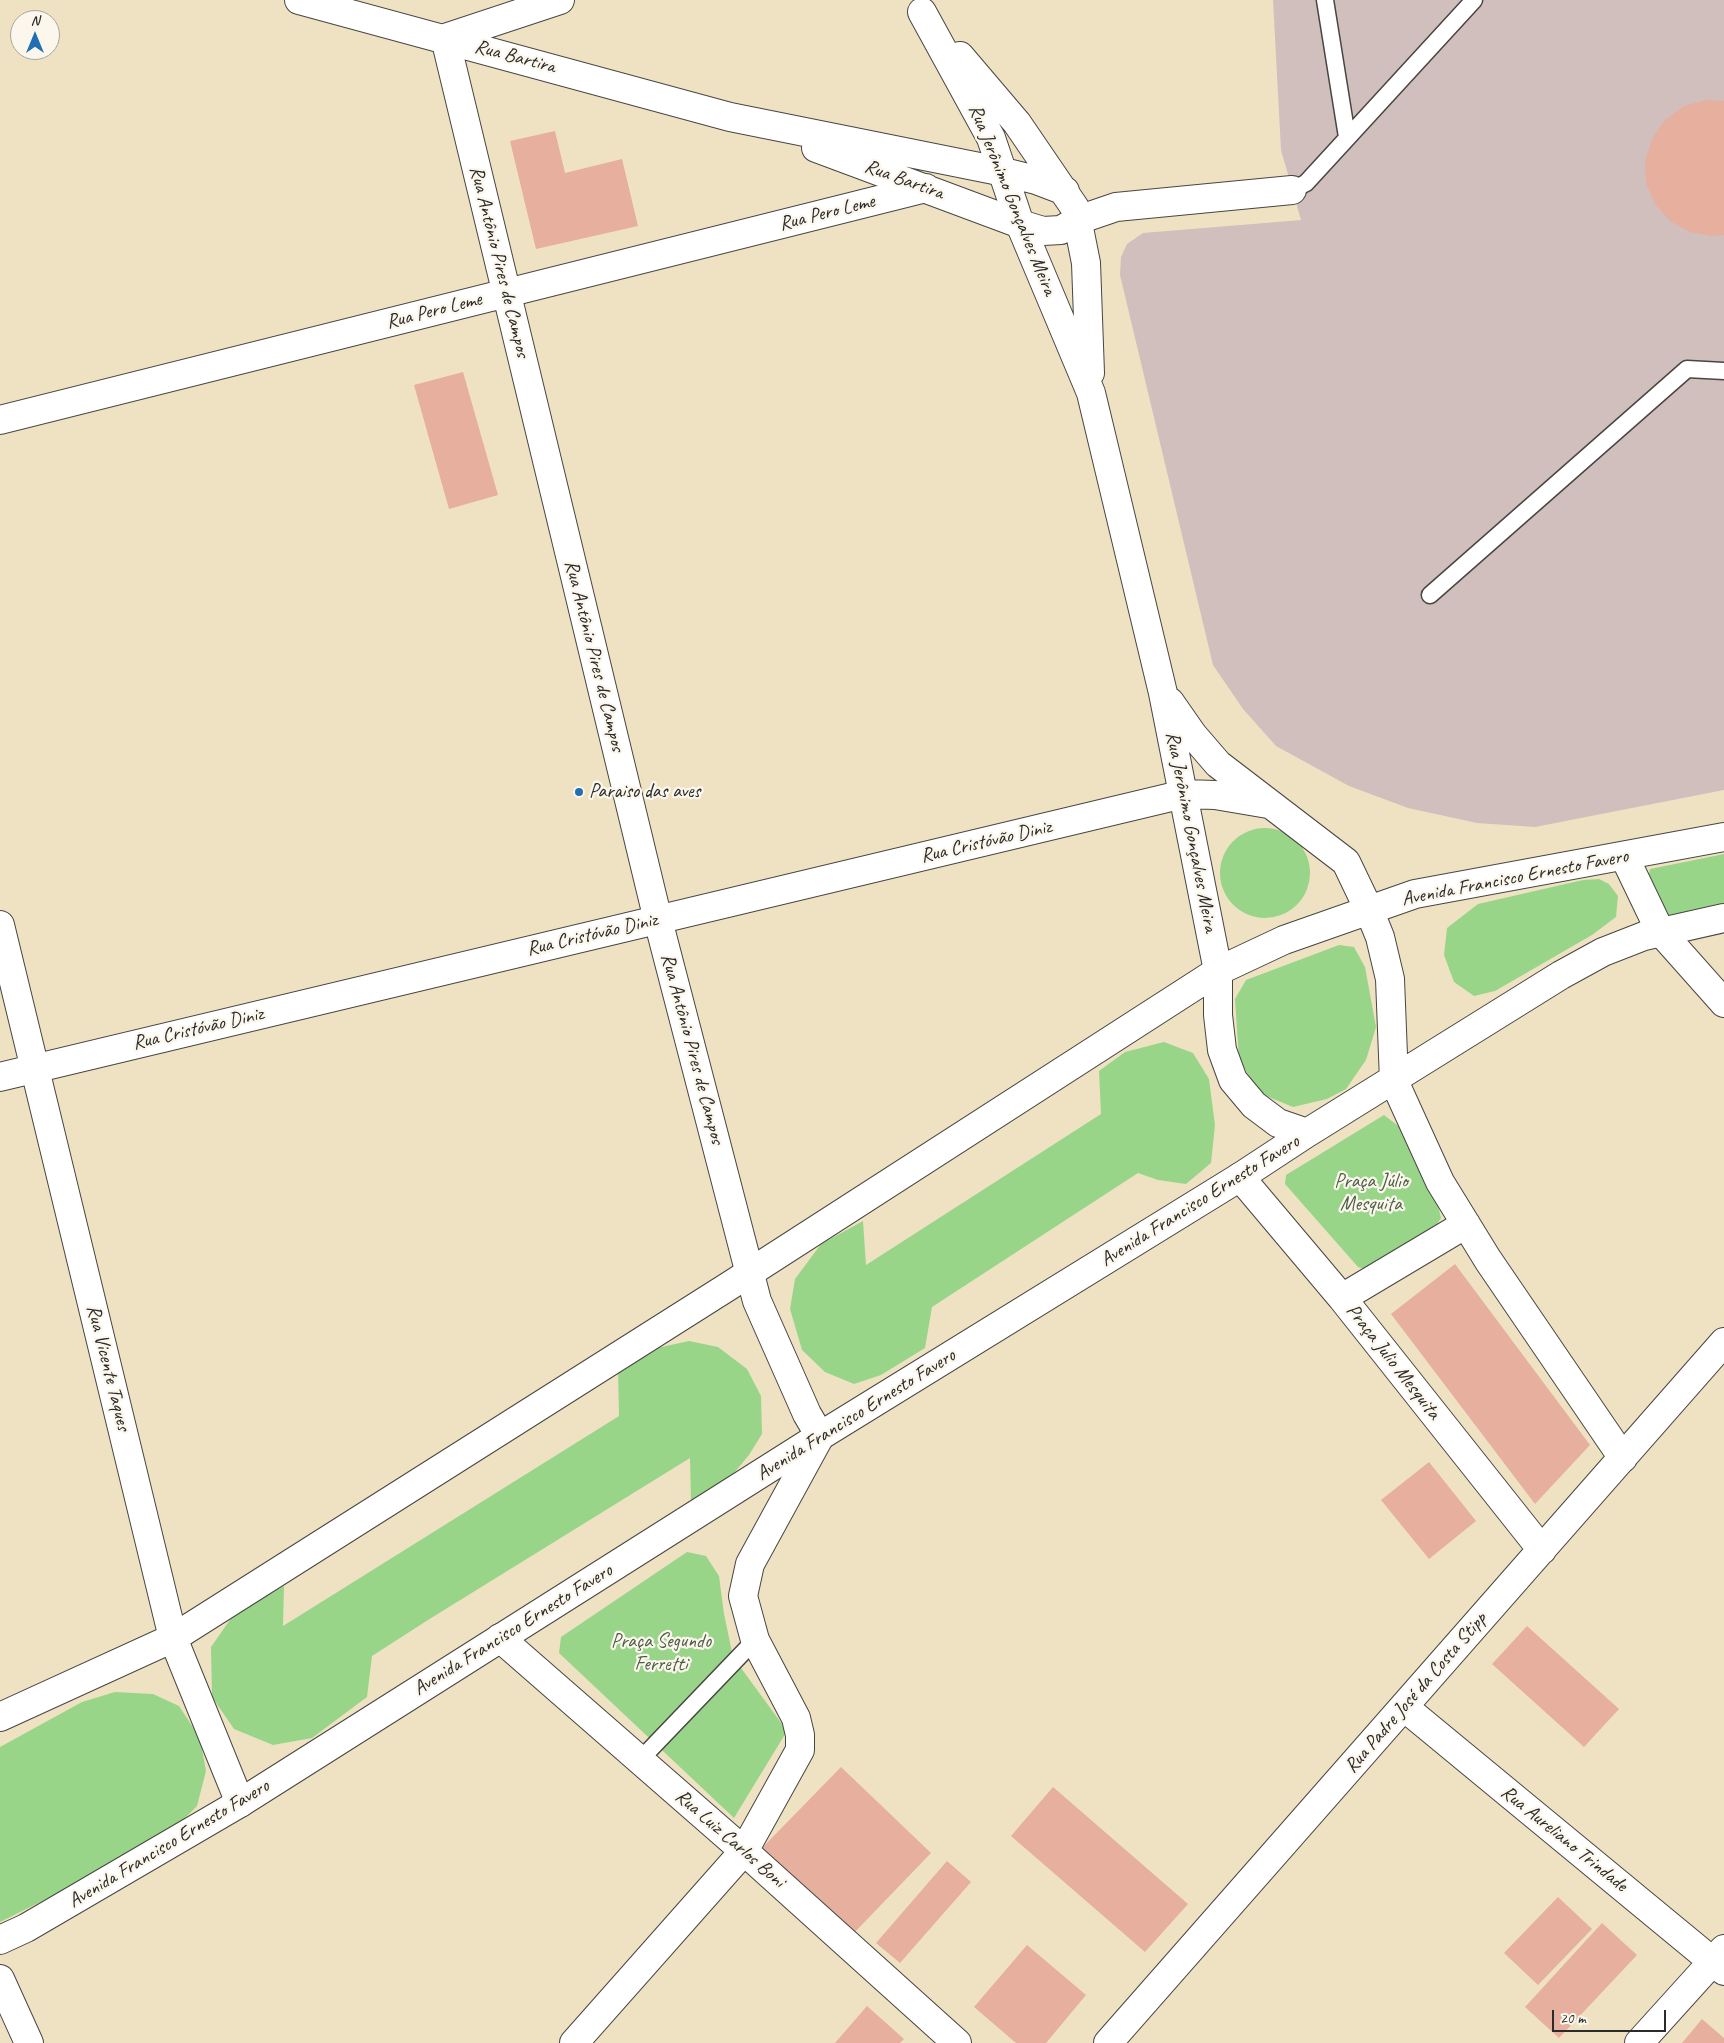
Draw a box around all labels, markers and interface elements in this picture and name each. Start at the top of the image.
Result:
north arrow [10,10,60,60]
text: N [31,12,39,29]
street label: Rua Bartira [472,35,558,79]
street label: Rua Jerônimo Gonçalves Meira [963,101,1061,299]
street label: Rua Bartira [861,155,947,205]
street label: Rua Antônio Pires de Campos [464,164,534,360]
street label: Rua Pero Leme [777,190,877,236]
street label: Rua Pero Leme [384,288,484,334]
street label: Rua Antônio Pires de Campos [559,558,629,754]
street label: Rua Jerônimo Gonçalves Meira [1160,730,1222,934]
place label: Paraiso das aves [589,780,700,804]
marker: Paraiso das aves [573,786,585,798]
street label: Rua Cristóvão Diniz [918,815,1054,869]
street label: Avenida Francisco Ernesto Favero [1400,844,1630,912]
street label: Rua Cristóvão Diniz [524,908,660,962]
street label: Rua Antônio Pires de Campos [655,951,729,1147]
street label: Rua Cristóvão Diniz [130,1002,266,1056]
street label: Avenida Francisco Ernesto Favero [1096,1130,1304,1272]
park label: Praça Júlio Mesquita [1334,1170,1408,1217]
street label: Praça Julio Mesquita [1340,1299,1446,1425]
street label: Rua Vicente Taques [81,1303,135,1433]
street label: Avenida Francisco Ernesto Favero [752,1344,960,1486]
street label: Avenida Francisco Ernesto Favero [409,1559,617,1701]
street label: Rua Padre José da Costa Stipp [1340,1608,1492,1778]
park label: Praça Segundo Ferretti [611,1630,711,1677]
street label: Avenida Francisco Ernesto Favero [64,1774,274,1914]
street label: Rua Aureliano Trindade [1496,1781,1632,1897]
street label: Rua Luiz Carlos Boni [670,1785,790,1893]
scale bar [1554,2000,1668,2032]
text: 20 m [1560,2009,1586,2028]

